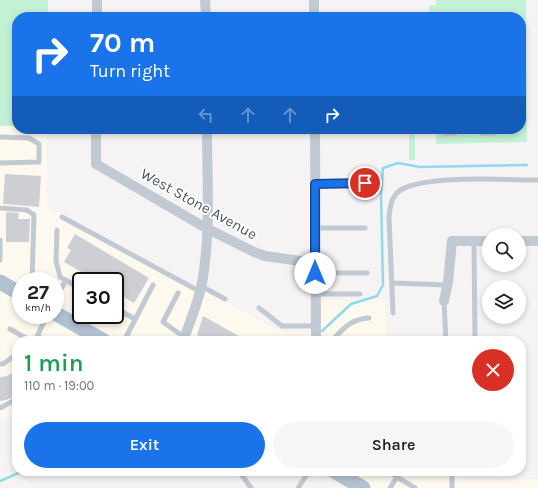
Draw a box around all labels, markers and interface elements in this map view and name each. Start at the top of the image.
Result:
text: 70 m [90,26,155,59]
icon: right [24,28,76,80]
text: Turn right [90,60,170,82]
icon: left [195,104,217,126]
icon: ahead [237,104,259,126]
icon: ahead [279,104,301,126]
icon: right [321,104,343,126]
street label: West Stone Avenue [138,165,260,243]
pin [348,166,382,200]
icon: arrive [354,172,376,194]
map controls [482,228,526,324]
button: search [482,228,526,272]
position arrow [294,252,336,294]
speed limit sign: 30 [72,272,124,324]
button: layers [482,280,526,324]
text: 27 [27,281,49,304]
text: km/h [25,302,51,314]
text: 1 min [24,349,84,377]
button: close [472,349,514,391]
text: 110 m · 19:00 [24,378,94,393]
button: Exit [24,422,265,468]
button: Share [273,422,514,468]

